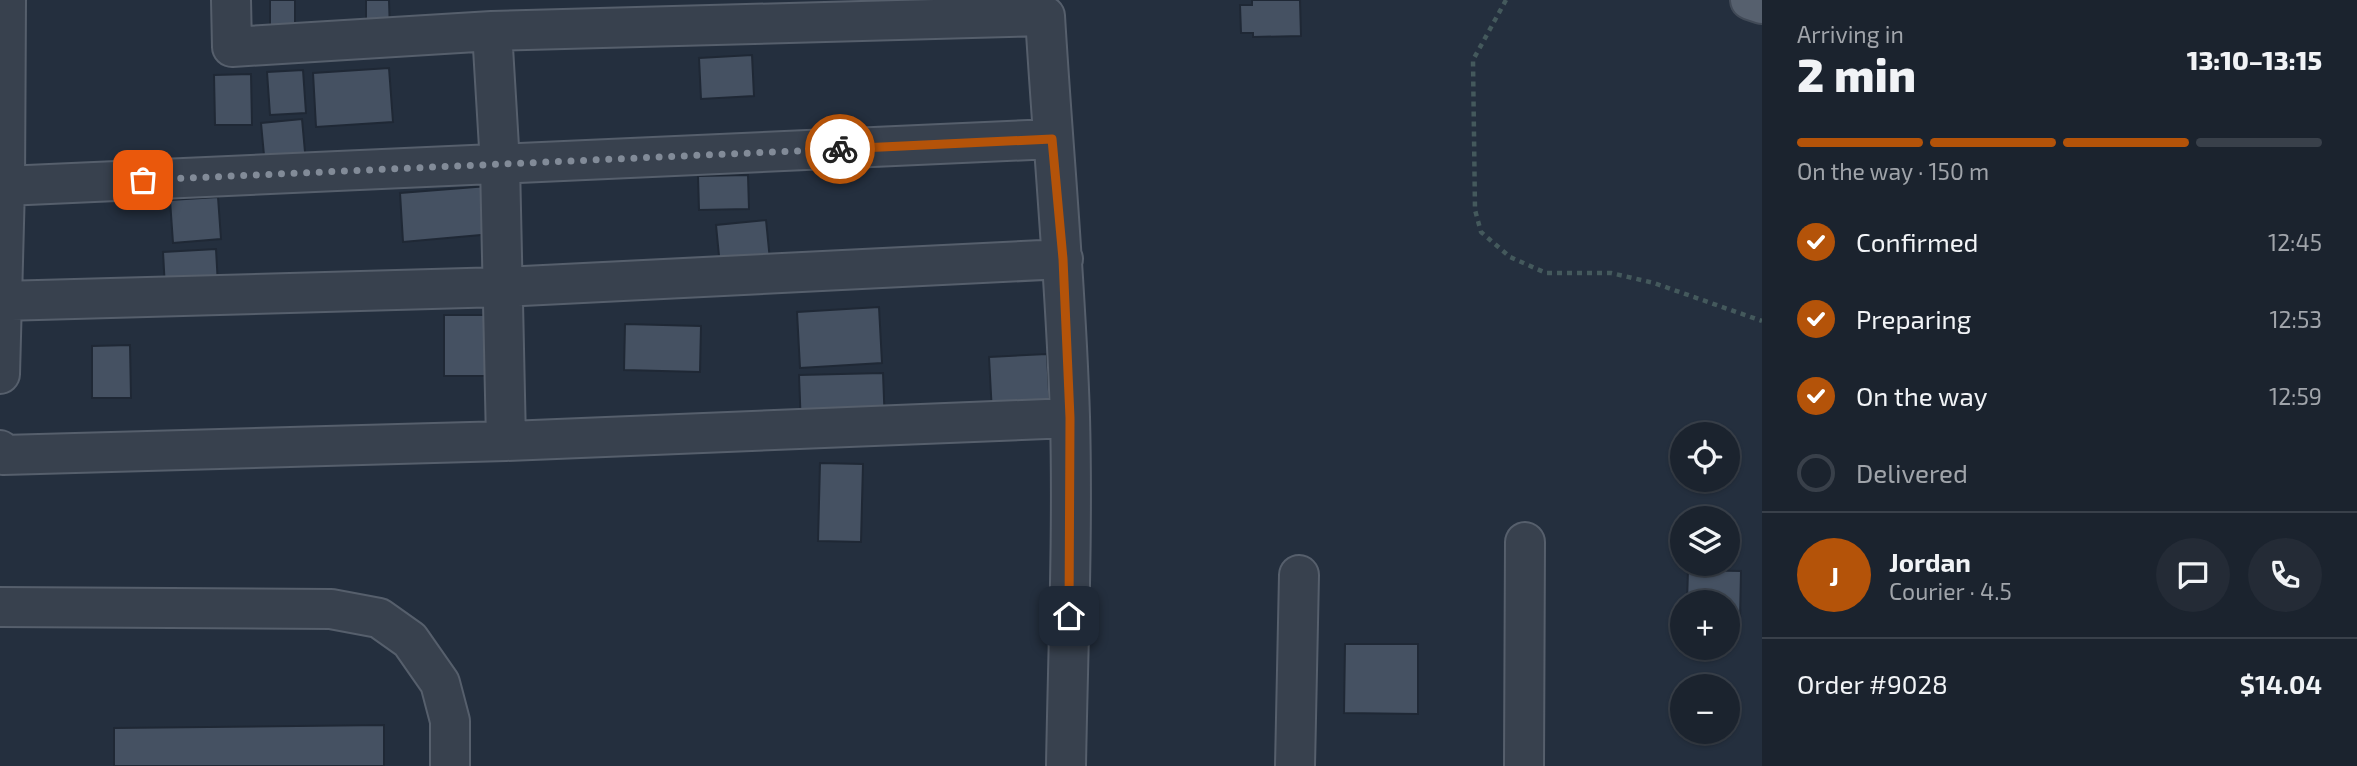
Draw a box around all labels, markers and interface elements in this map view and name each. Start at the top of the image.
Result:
text: Arriving in [1797,20,1904,48]
text: 13:10–13:15 [2187,44,2322,75]
text: 2 min [1797,46,1916,101]
courier [805,114,875,184]
icon: bike [821,130,859,168]
pin [113,150,173,210]
text: On the way · 150 m [1797,157,1989,185]
icon: bag [124,161,162,199]
icon: check [1797,223,1835,261]
text: Confirmed [1856,226,1979,257]
text: 12:45 [2268,228,2322,256]
icon: check [1797,300,1835,338]
text: Preparing [1856,303,1971,334]
text: 12:53 [2269,305,2322,333]
icon: check [1797,377,1835,415]
text: On the way [1856,380,1987,411]
text: 12:59 [2269,382,2322,410]
map controls [1670,422,1740,744]
button: locate [1670,422,1740,492]
text: Delivered [1856,457,1968,488]
button: layers [1670,506,1740,576]
button: chat [2156,538,2230,612]
button: phone [2248,538,2322,612]
text: Jordan [1889,546,1971,577]
text: J [1829,560,1839,591]
text: Courier · 4.5 [1889,577,2012,605]
pin [1039,586,1099,646]
button: + [1670,590,1740,660]
icon: home [1050,597,1088,635]
text: Order #9028 [1797,668,1948,699]
text: $14.04 [2240,668,2322,699]
button: − [1670,674,1740,744]

